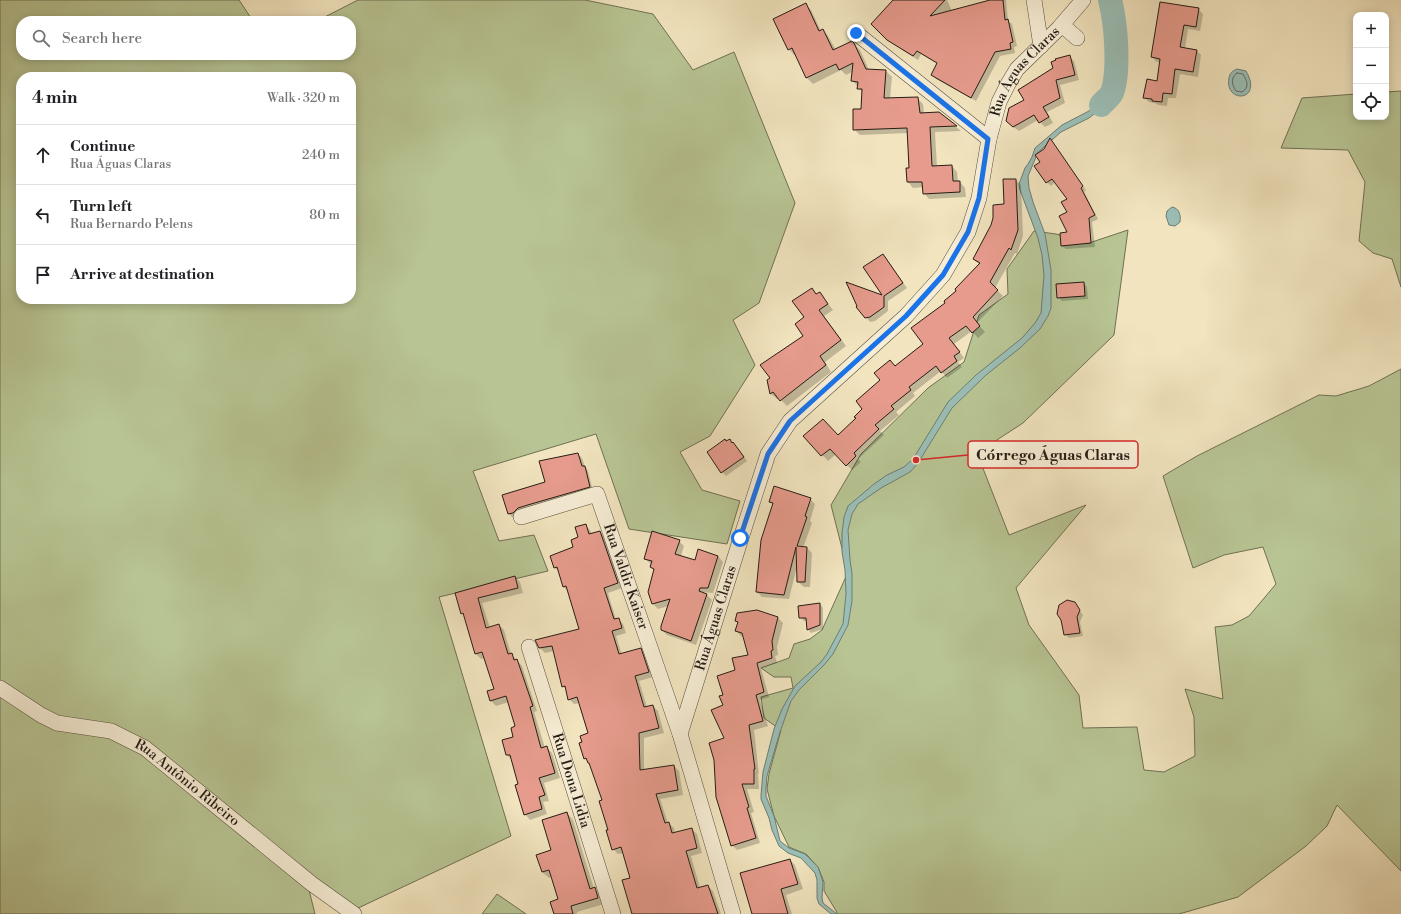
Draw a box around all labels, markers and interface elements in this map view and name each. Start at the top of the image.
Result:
map controls [1353,12,1389,120]
button: + [1353,12,1389,48]
search box [16,16,356,60]
street label: Rua Águas Claras [986,23,1064,119]
route end [847,24,865,42]
icon: search [30,27,52,49]
text: Search here [62,29,142,48]
button: − [1353,48,1389,84]
button: locate [1353,84,1389,120]
text: 4 min [32,87,77,109]
text: Walk · 320 m [267,90,340,106]
text: Continue [70,137,135,156]
icon: ahead [32,144,54,166]
text: 240 m [302,147,340,163]
text: Rua Águas Claras [70,156,171,172]
text: Turn left [70,197,132,216]
icon: left [32,204,54,226]
text: 80 m [309,207,340,223]
text: Rua Bernardo Pelens [70,216,193,232]
icon: arrive [32,264,54,286]
text: Arrive at destination [70,265,214,284]
callout: Córrego Águas Claras [968,441,1138,468]
text: Córrego Águas Claras [976,445,1130,465]
street label: Rua Valdir Kaiser [599,521,652,632]
route start [731,529,749,547]
street label: Rua Águas Claras [691,563,741,673]
street label: Rua Dona Lidia [548,731,595,831]
street label: Rua Antônio Ribeiro [132,735,243,830]

